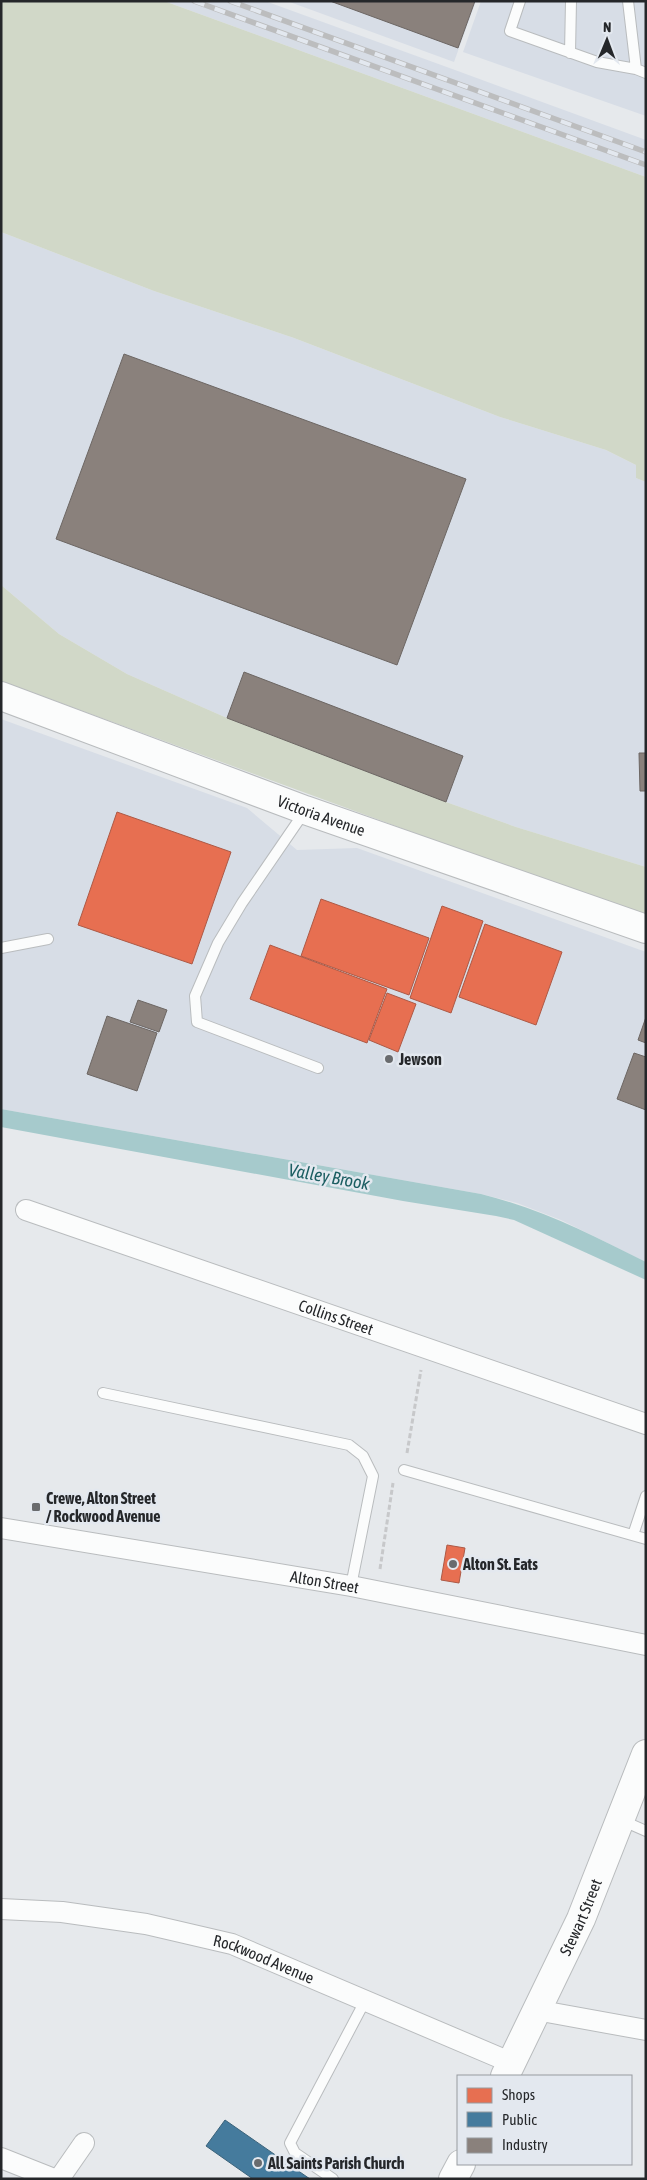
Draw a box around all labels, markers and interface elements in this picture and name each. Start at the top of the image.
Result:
north arrow [582,15,632,65]
text: N [603,19,611,35]
street label: Victoria Avenue [275,792,368,839]
place label: Jewson [398,1050,442,1068]
marker: Jewson [383,1053,395,1065]
water label: Valley Brook [287,1159,372,1194]
street label: Collins Street [296,1296,376,1338]
place label: Crewe, Alton Street / Rockwood Avenue [46,1489,161,1525]
marker: Crewe, Alton Street / Rockwood Avenue [30,1501,42,1513]
place label: Alton St. Eats [462,1555,538,1573]
marker: Alton St. Eats [447,1558,459,1570]
street label: Alton Street [289,1567,361,1596]
street label: Stewart Street [556,1876,605,1958]
street label: Rockwood Avenue [212,1931,317,1987]
legend [457,2075,632,2165]
text: Shops [502,2086,535,2103]
text: Public [502,2111,537,2128]
text: Industry [502,2136,548,2153]
place label: All Saints Parish Church [267,2154,405,2172]
marker: All Saints Parish Church [252,2157,264,2169]

